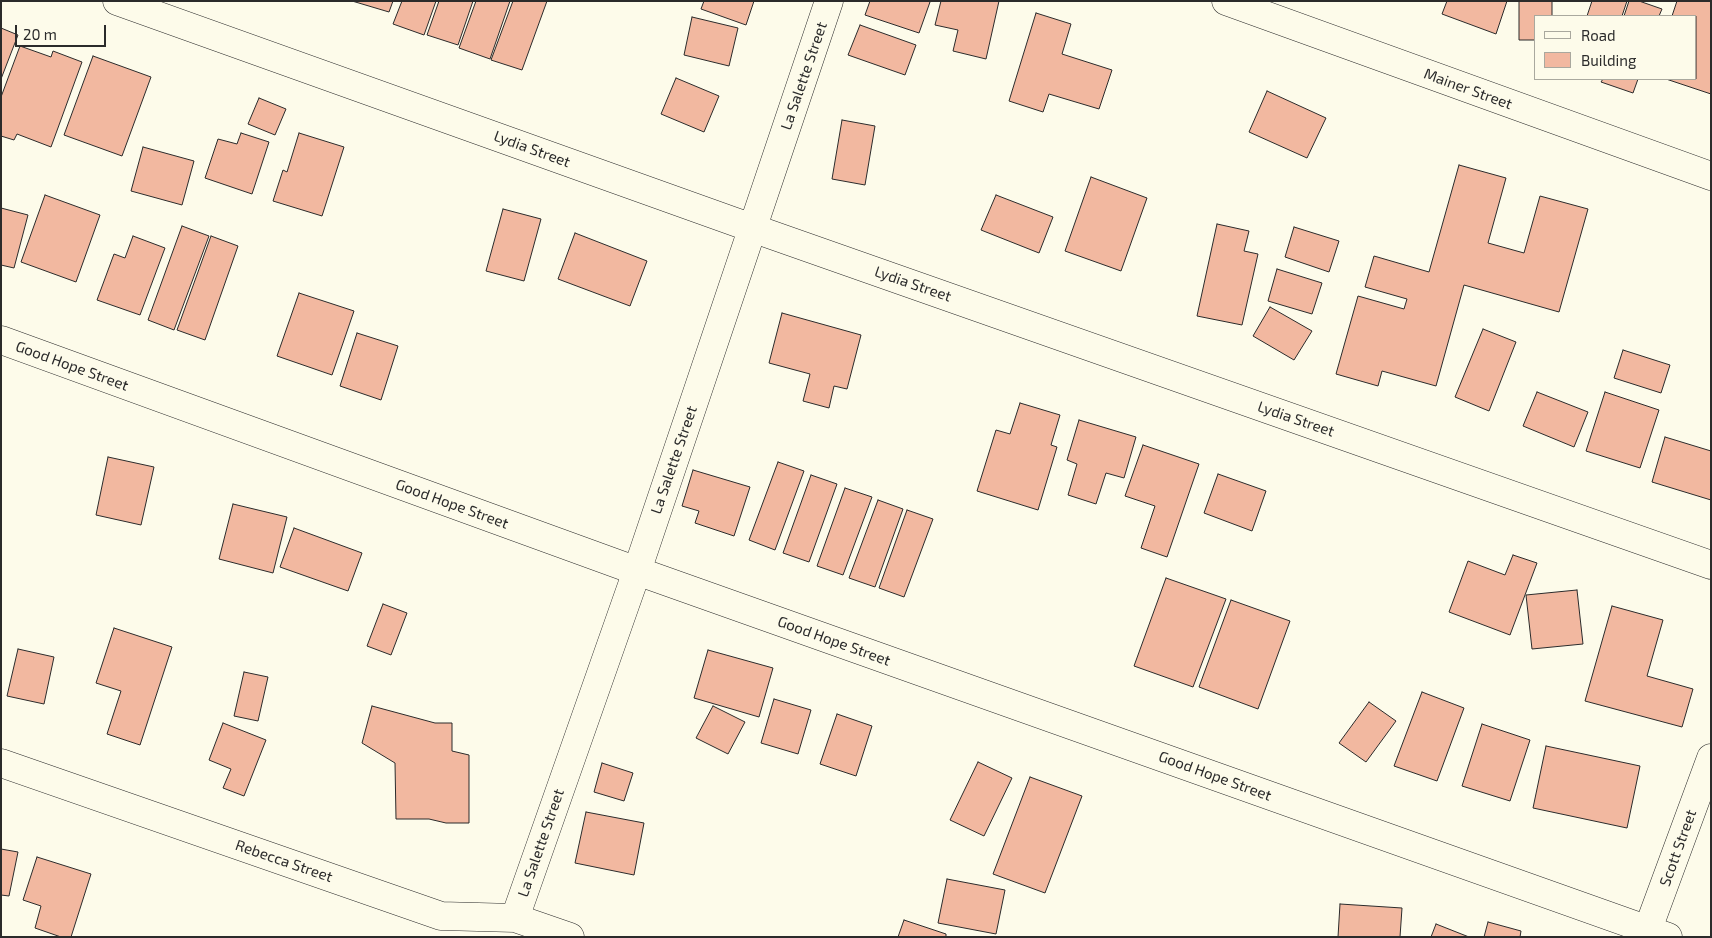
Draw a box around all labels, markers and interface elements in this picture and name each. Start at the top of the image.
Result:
scale bar [18,15,109,47]
legend [1534,15,1697,80]
street label: La Salette Street [777,20,831,132]
text: 20 m [23,25,57,43]
text: Road [1581,26,1616,44]
text: Building [1581,51,1636,69]
street label: Mainer Street [1421,65,1515,113]
street label: Lydia Street [491,127,573,171]
street label: Lydia Street [872,262,954,306]
street label: Good Hope Street [13,337,131,395]
street label: Lydia Street [1255,397,1337,441]
street label: La Salette Street [647,404,701,516]
street label: Good Hope Street [393,475,511,533]
street label: Good Hope Street [775,612,893,670]
street label: Good Hope Street [1156,747,1274,805]
street label: La Salette Street [514,787,568,899]
street label: Scott Street [1656,807,1700,889]
street label: Rebecca Street [233,836,335,886]

